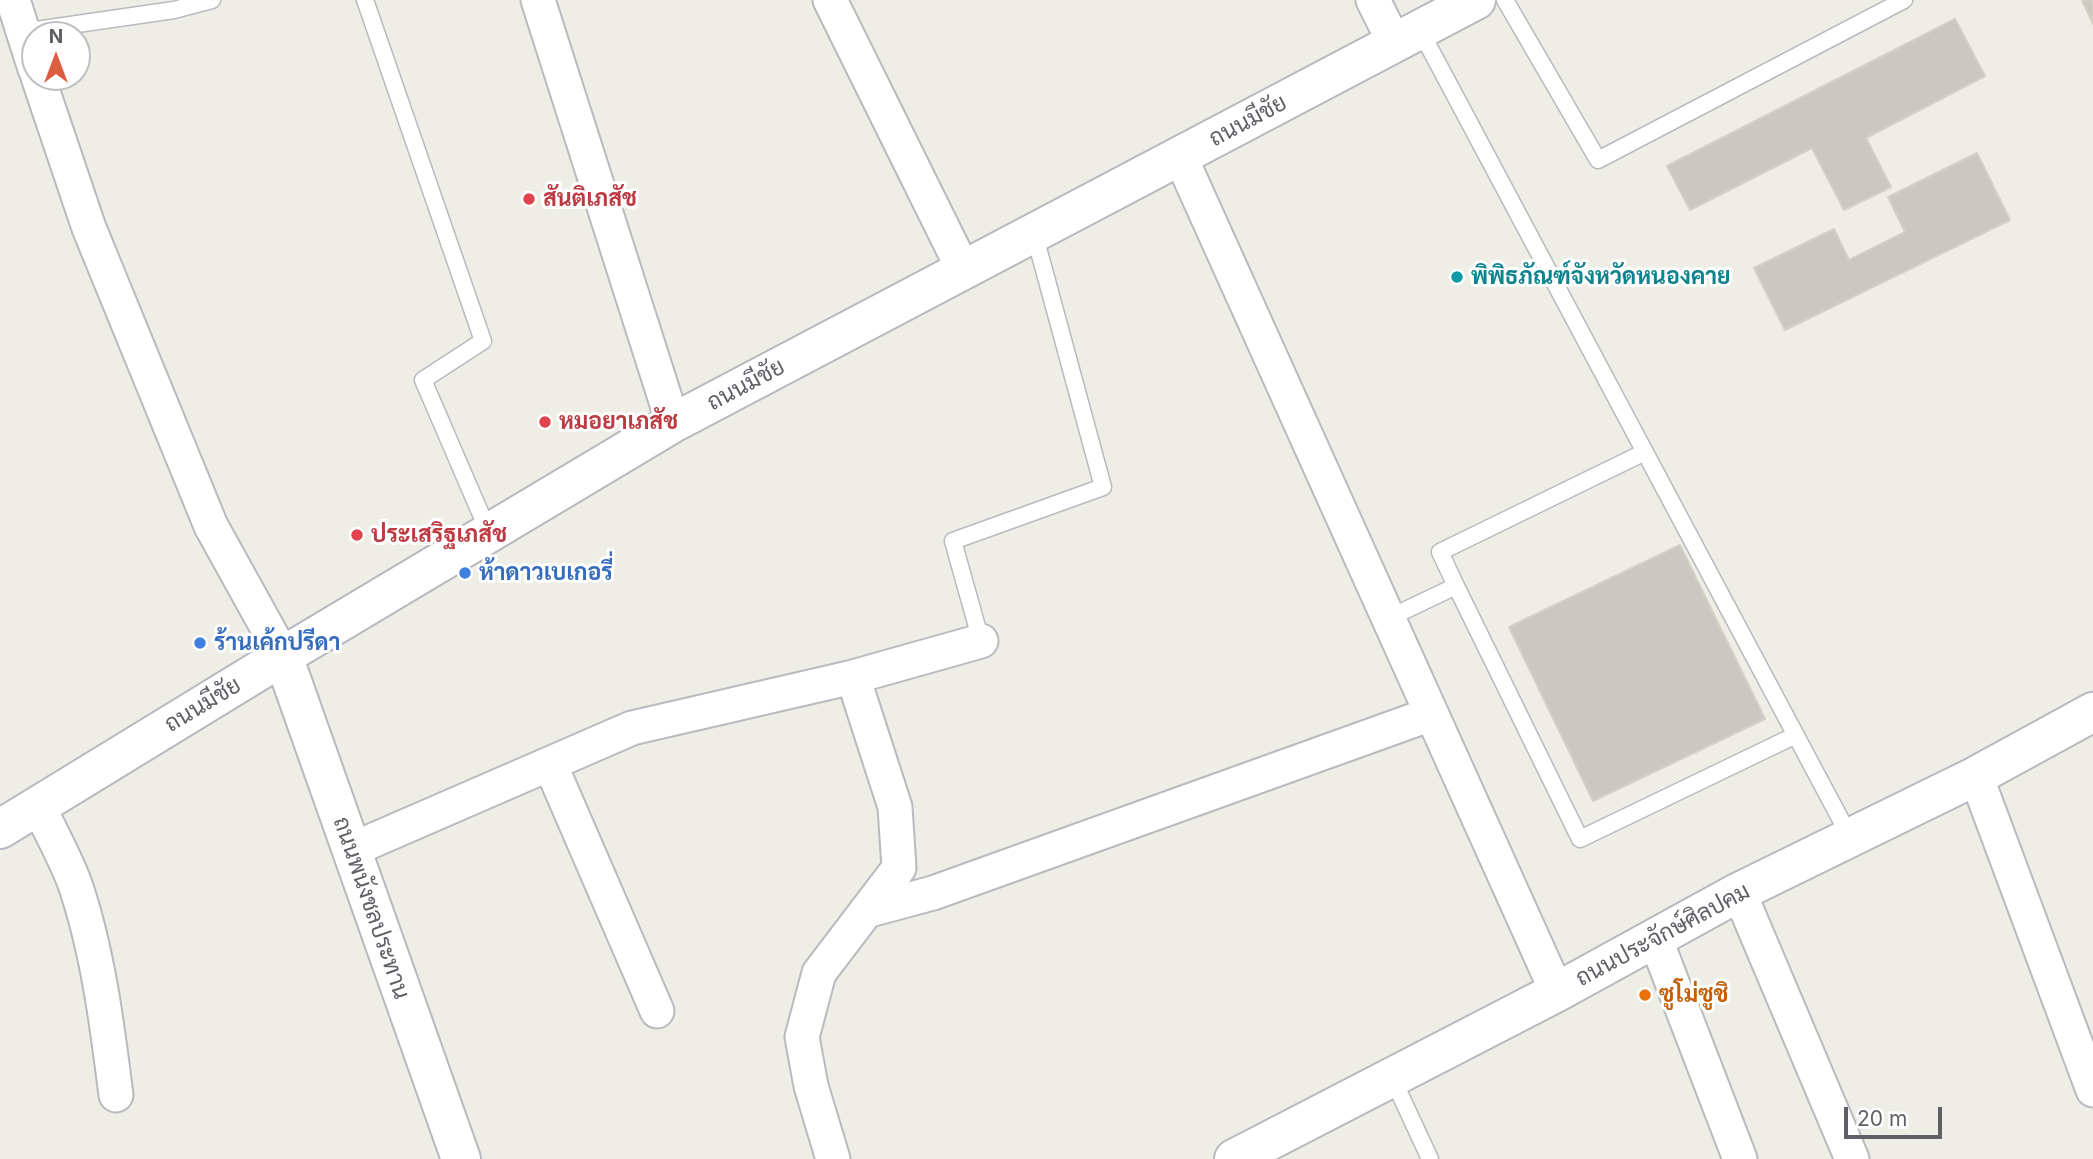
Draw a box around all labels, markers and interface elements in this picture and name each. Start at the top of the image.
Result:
north arrow [21,21,91,91]
text: N [49,25,63,48]
street label: ถนนมีชัย [1204,89,1292,153]
place label: สันติเภสัช [543,185,637,213]
marker: สันติเภสัช [521,191,537,207]
place label: พิพิธภัณฑ์จังหวัดหนองคาย [1471,263,1731,291]
marker: พิพิธภัณฑ์จังหวัดหนองคาย [1449,269,1465,285]
street label: ถนนมีชัย [702,353,790,417]
place label: หมอยาเภสัช [559,408,678,436]
marker: หมอยาเภสัช [537,414,553,430]
place label: ประเสริฐเภสัช [371,521,507,549]
marker: ประเสริฐเภสัช [349,527,365,543]
place label: ห้าดาวเบเกอรี่ [479,559,613,587]
marker: ห้าดาวเบเกอรี่ [457,565,473,581]
place label: ร้านเค้กปรีดา [214,629,340,657]
marker: ร้านเค้กปรีดา [192,635,208,651]
street label: ถนนมีชัย [160,672,246,738]
street label: ถนนพนังชลประทาน [327,813,415,1003]
street label: ถนนประจักษ์ศิลปคม [1571,878,1755,992]
place label: ซูโม่ซูชิ [1659,981,1729,1009]
marker: ซูโม่ซูชิ [1637,987,1653,1003]
scale bar [1848,1092,1946,1136]
text: 20 m [1857,1106,1907,1131]

